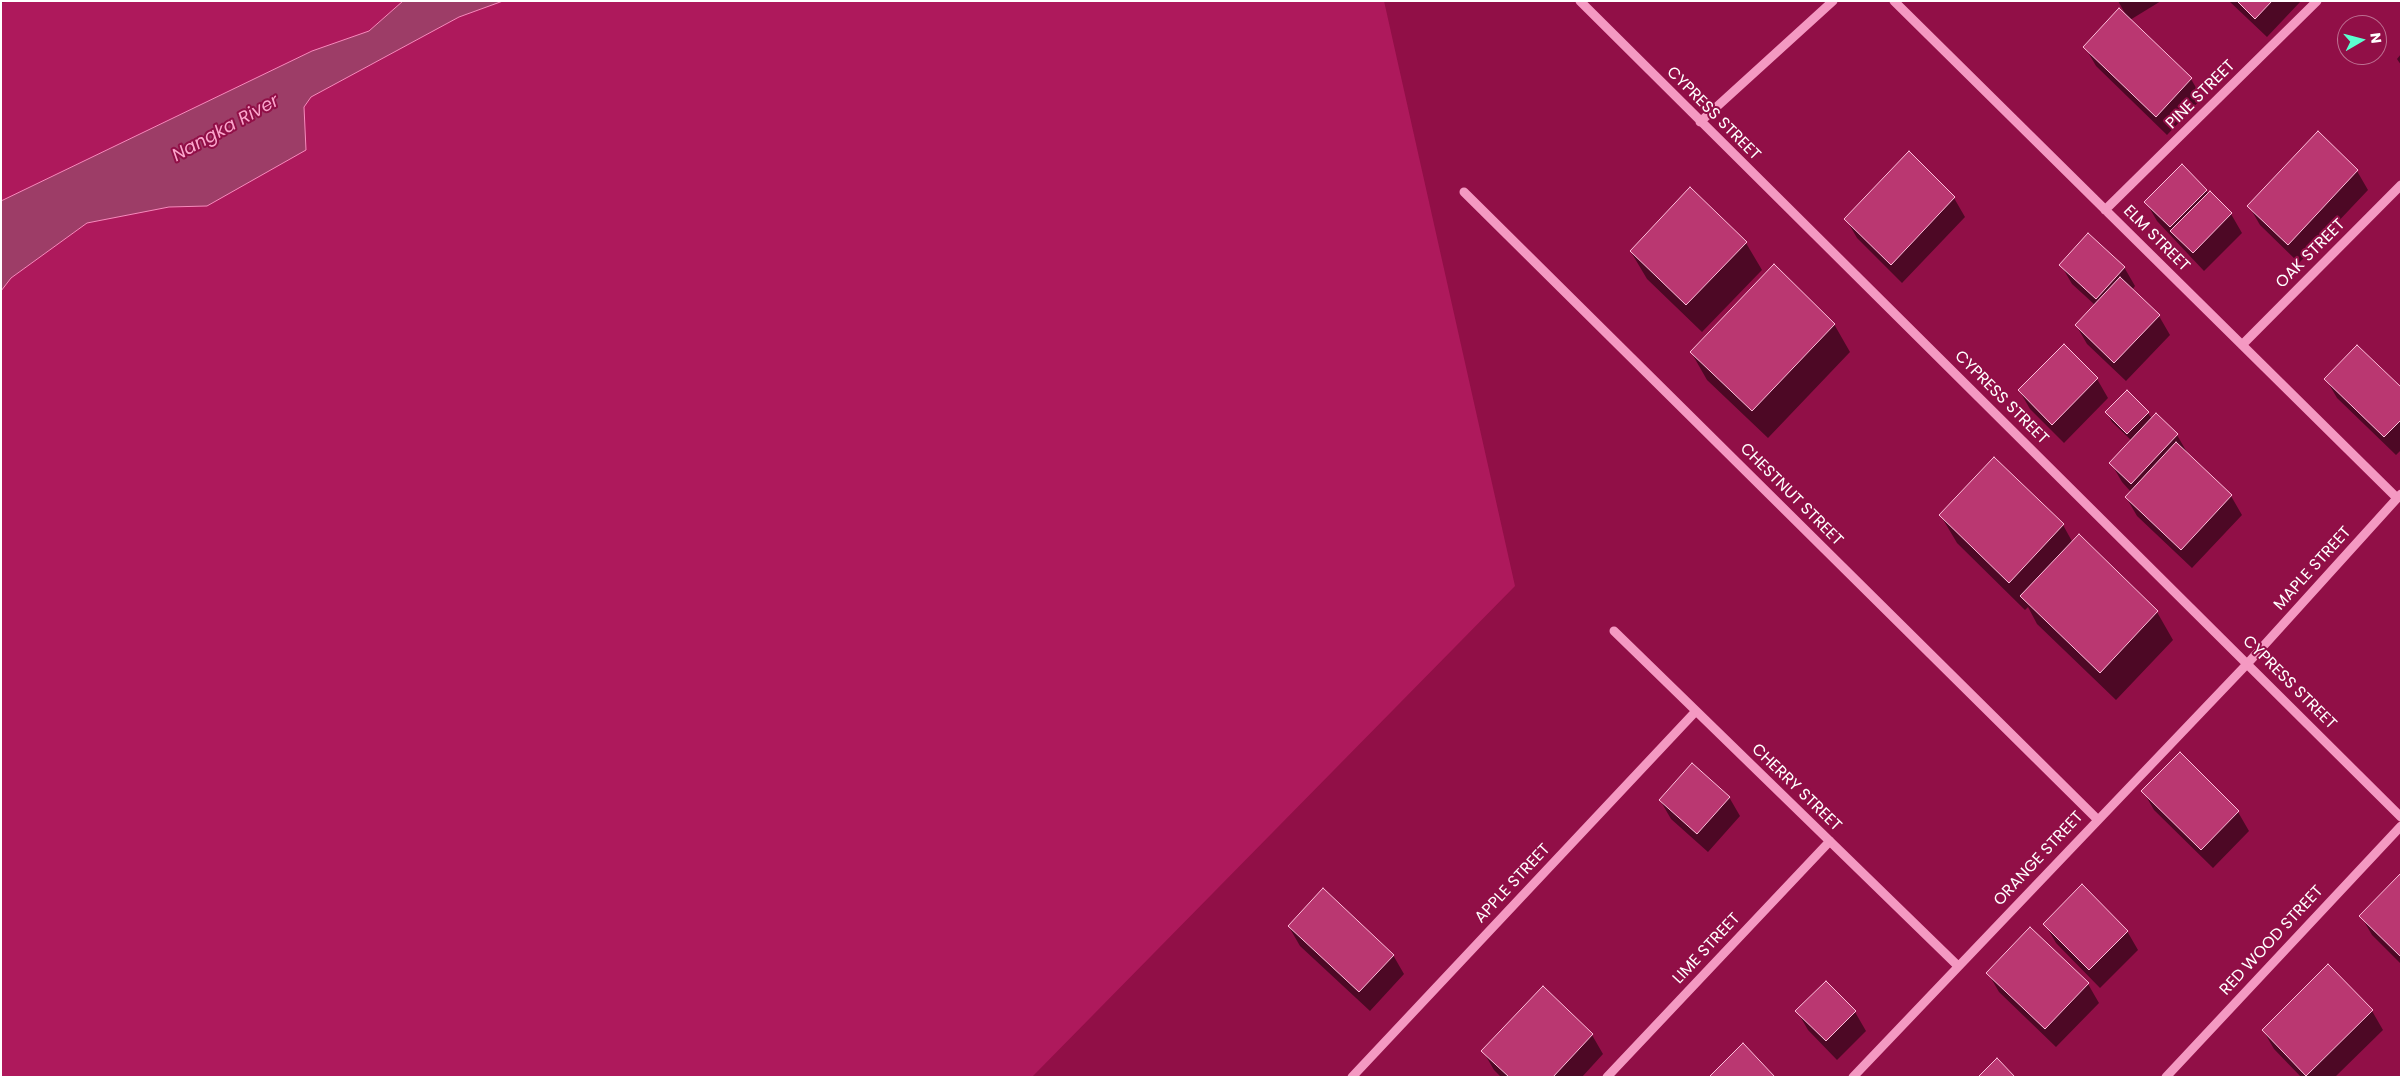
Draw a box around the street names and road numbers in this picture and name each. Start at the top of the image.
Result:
street label: PINE STREET [2162,56,2240,134]
street label: CYPRESS STREET [1662,63,1764,165]
street label: ELM STREET [2119,202,2193,276]
street label: OAK STREET [2272,215,2350,293]
street label: CYPRESS STREET [1950,347,2052,449]
street label: CHESTNUT STREET [1736,440,1846,550]
street label: MAPLE STREET [2270,523,2356,615]
street label: CYPRESS STREET [2238,632,2340,734]
street label: CHERRY STREET [1747,740,1845,836]
street label: ORANGE STREET [1990,808,2088,910]
street label: APPLE STREET [1471,840,1555,928]
street label: RED WOOD STREET [2216,882,2328,1000]
street label: LIME STREET [1669,910,1745,988]

